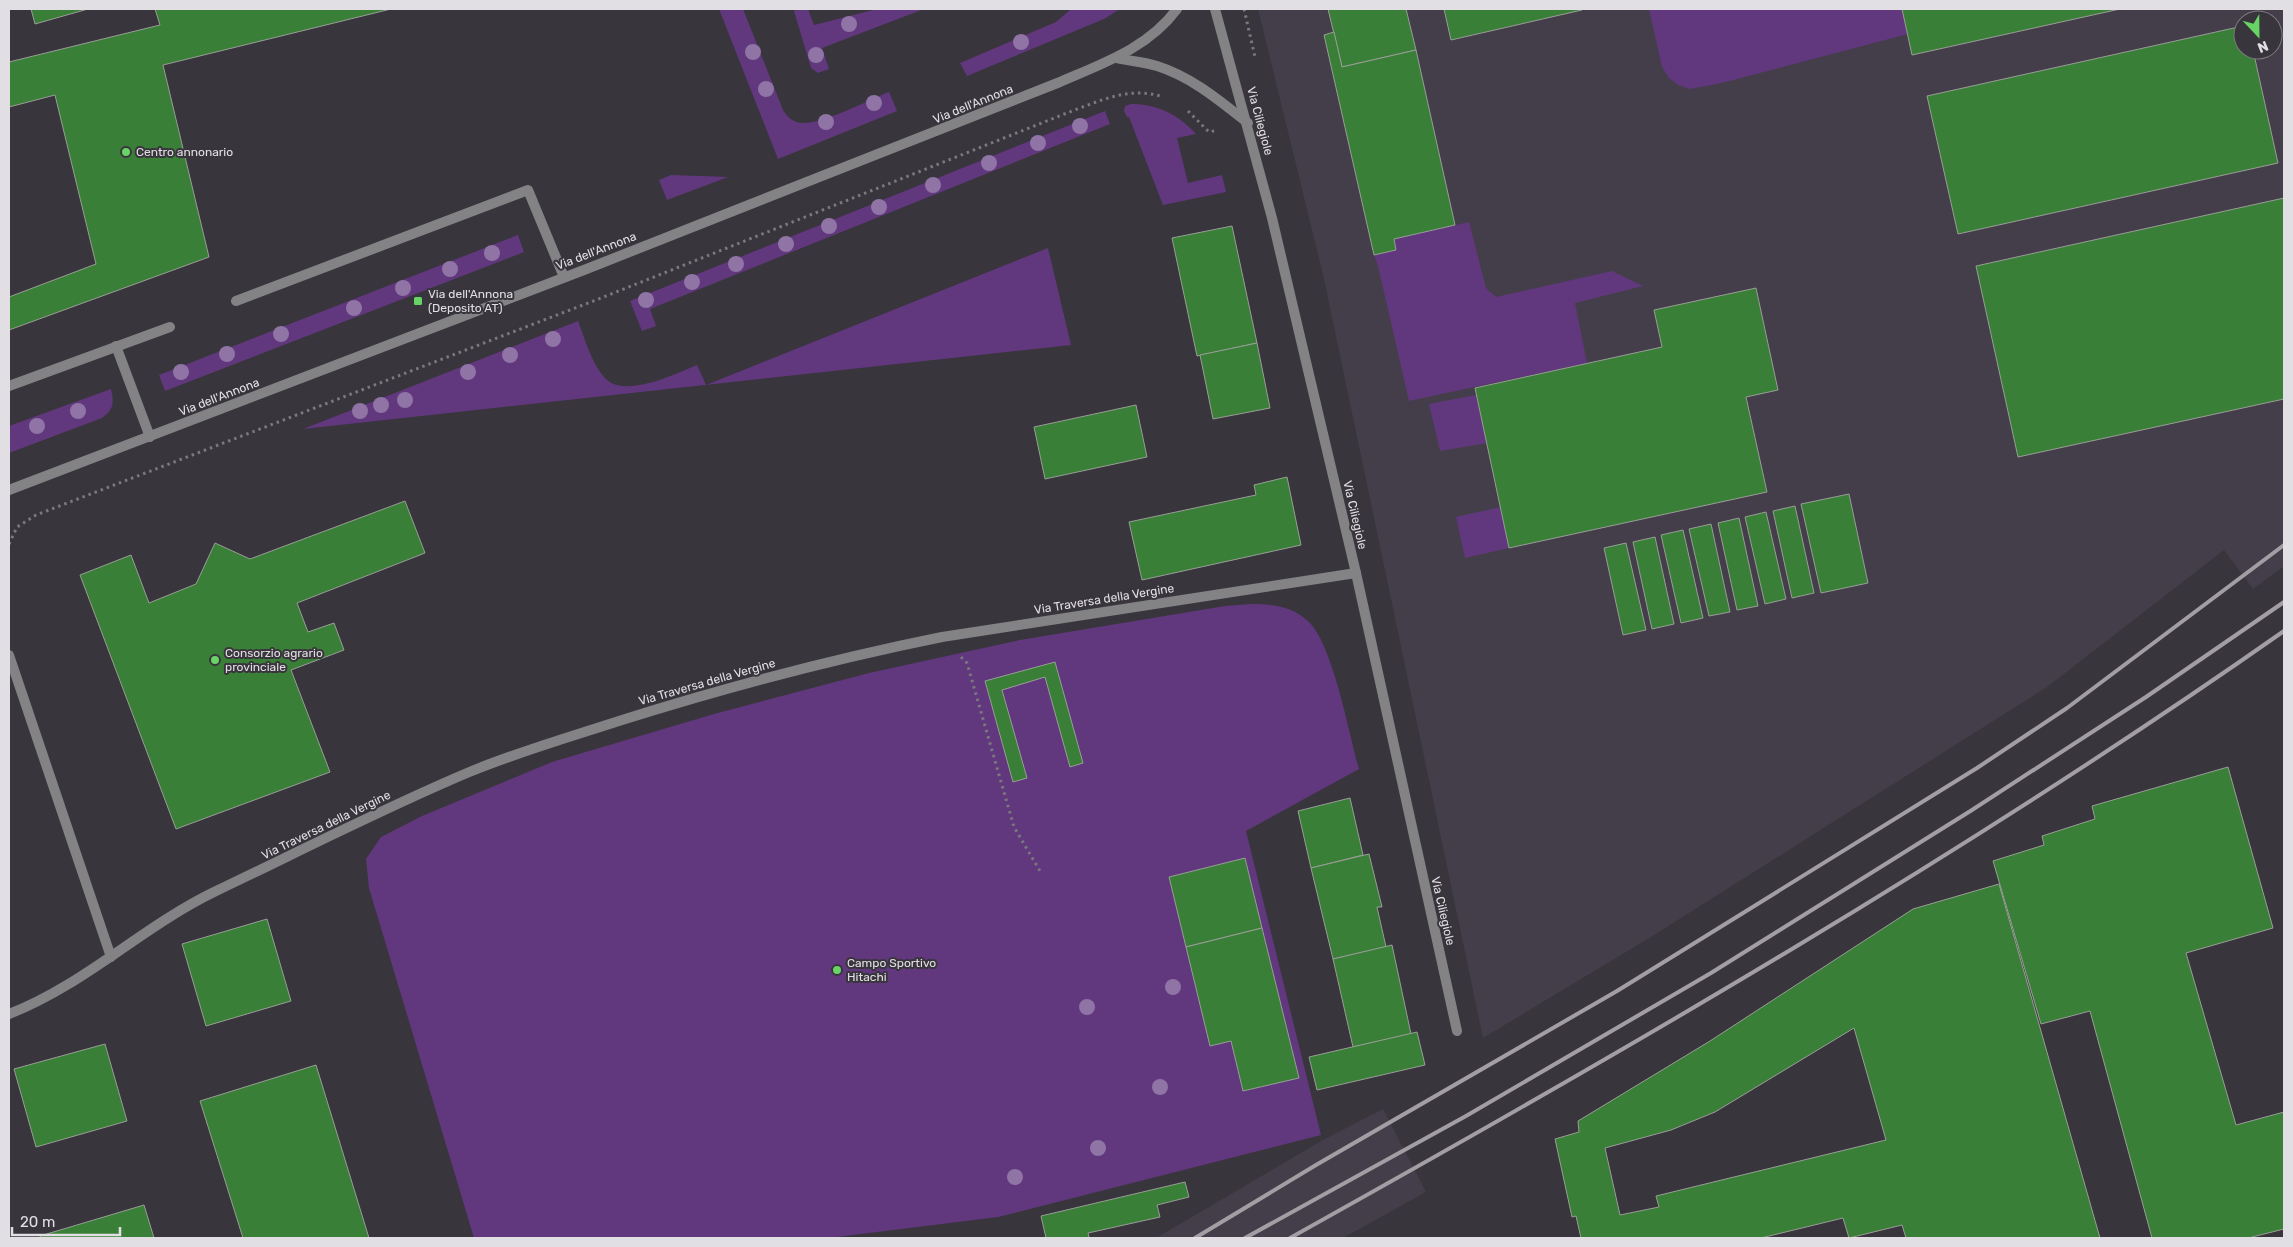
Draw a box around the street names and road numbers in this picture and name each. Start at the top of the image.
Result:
street label: Via dell'Annona [931,82,1015,126]
street label: Via Ciliegiole [1244,85,1276,157]
street label: Via dell'Annona [554,229,638,273]
street label: Via dell'Annona [177,375,261,419]
street label: Via Ciliegiole [1340,479,1370,551]
street label: Via Traversa della Vergine [1033,581,1175,617]
street label: Via Traversa della Vergine [637,656,777,708]
street label: Via Traversa della Vergine [259,788,393,862]
street label: Via Ciliegiole [1428,875,1458,947]

